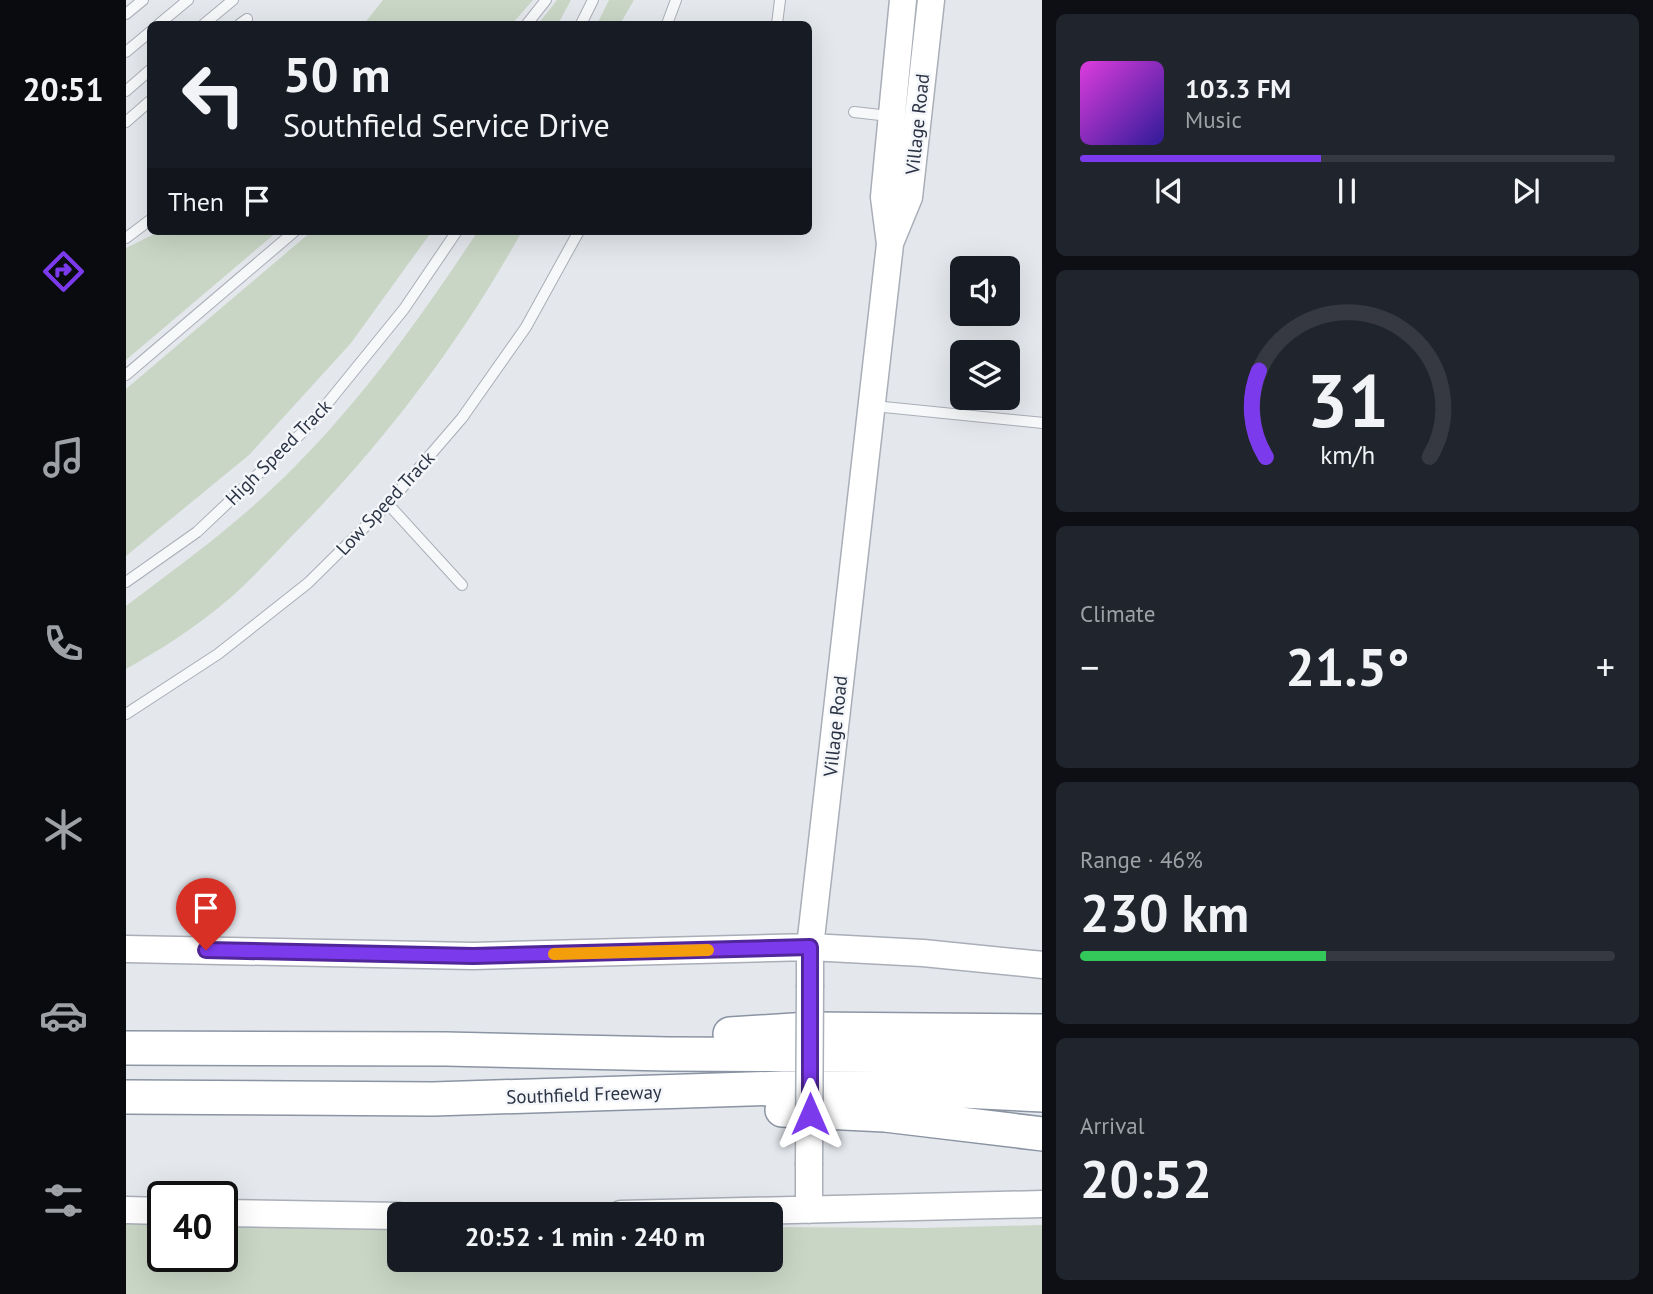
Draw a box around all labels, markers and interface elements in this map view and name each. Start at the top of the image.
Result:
text: 50 m [283,42,390,106]
icon: left [168,49,259,140]
text: 20:51 [22,68,104,110]
street label: Village Road [900,72,934,177]
text: 103.3 FM [1185,72,1291,105]
text: Southfield Service Drive [283,104,610,146]
text: Music [1185,105,1242,134]
icon: previous [1150,172,1188,210]
icon: pause [1328,172,1366,210]
icon: next [1507,172,1545,210]
icon: arrive [238,182,276,220]
text: Then [168,185,224,218]
icon: directions [39,247,88,296]
map controls [950,256,1020,410]
button: sound [950,256,1020,326]
button: layers [950,340,1020,410]
text: 31 [1306,353,1389,447]
street label: High Speed Track [220,394,336,510]
icon: music [39,433,88,482]
text: km/h [1320,439,1375,471]
street label: Low Speed Track [331,446,439,560]
text: Climate [1080,599,1155,628]
icon: phone [39,619,88,668]
text: 21.5° [1286,633,1409,700]
text: − [1080,642,1099,691]
text: + [1596,642,1615,691]
street label: Village Road [818,674,852,779]
icon: climate [39,805,88,854]
text: Range · 46% [1080,845,1203,874]
pin [176,878,236,950]
text: 230 km [1080,879,1249,946]
icon: arrive [187,889,225,927]
icon: car [39,991,88,1040]
position arrow [773,1077,847,1151]
street label: Southfield Freeway [506,1079,662,1109]
text: Arrival [1080,1111,1144,1140]
text: 20:52 [1080,1145,1212,1212]
icon: filters [39,1176,88,1225]
speed limit sign: 40 [147,1181,238,1272]
text: 20:52 · 1 min · 240 m [465,1220,705,1253]

